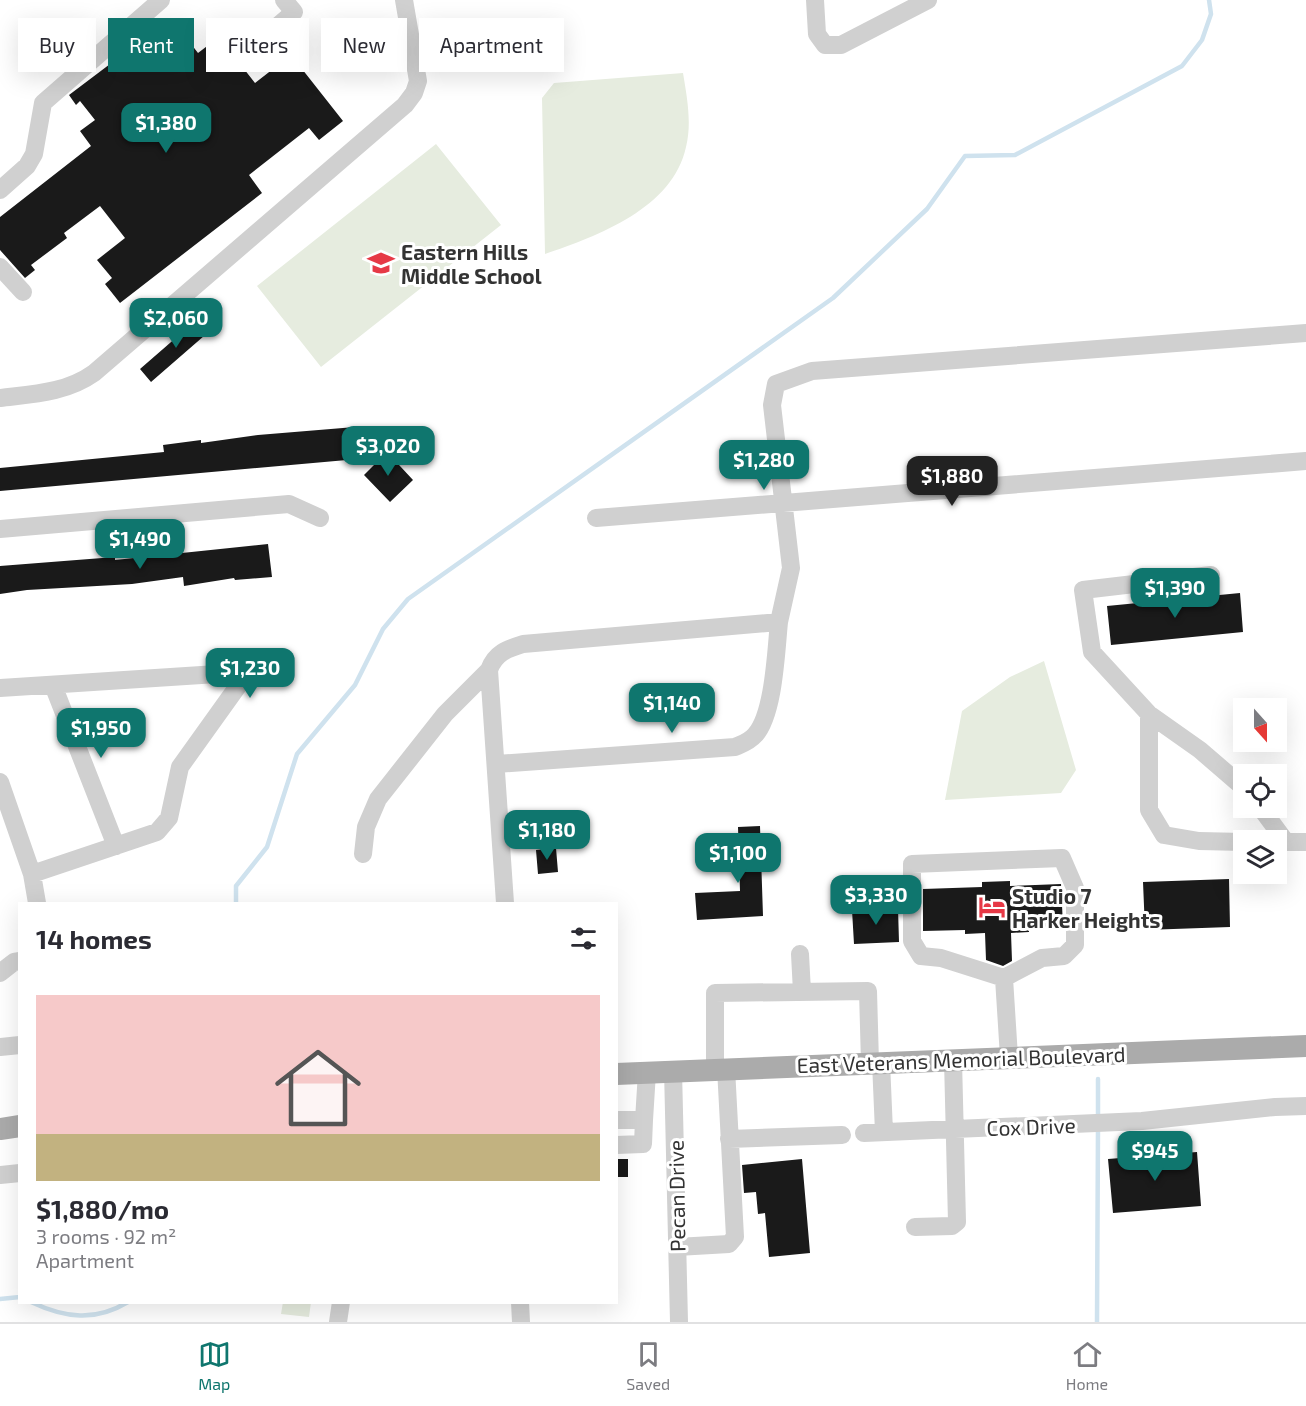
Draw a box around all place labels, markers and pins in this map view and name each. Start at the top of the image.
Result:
pin: $1,380 [117,103,215,154]
place label: Eastern Hills Middle School [401,239,542,288]
school or university icon: Eastern Hills Middle School [366,248,396,278]
pin: $2,060 [127,298,225,349]
pin: $3,020 [339,426,437,477]
pin: $1,280 [715,440,813,491]
pin: $1,880 [903,456,1001,507]
pin: $1,490 [91,519,189,570]
pin: $1,390 [1126,568,1224,619]
pin: $1,230 [201,648,299,699]
pin: $1,140 [623,683,721,734]
pin: $1,950 [52,708,150,759]
pin: $1,180 [498,810,596,861]
pin: $1,100 [689,833,787,884]
pin: $3,330 [827,875,925,926]
place label: Studio 7 Harker Heights [1012,883,1160,932]
hotel icon: Studio 7 Harker Heights [977,892,1007,922]
pin: $945 [1119,1131,1191,1182]

